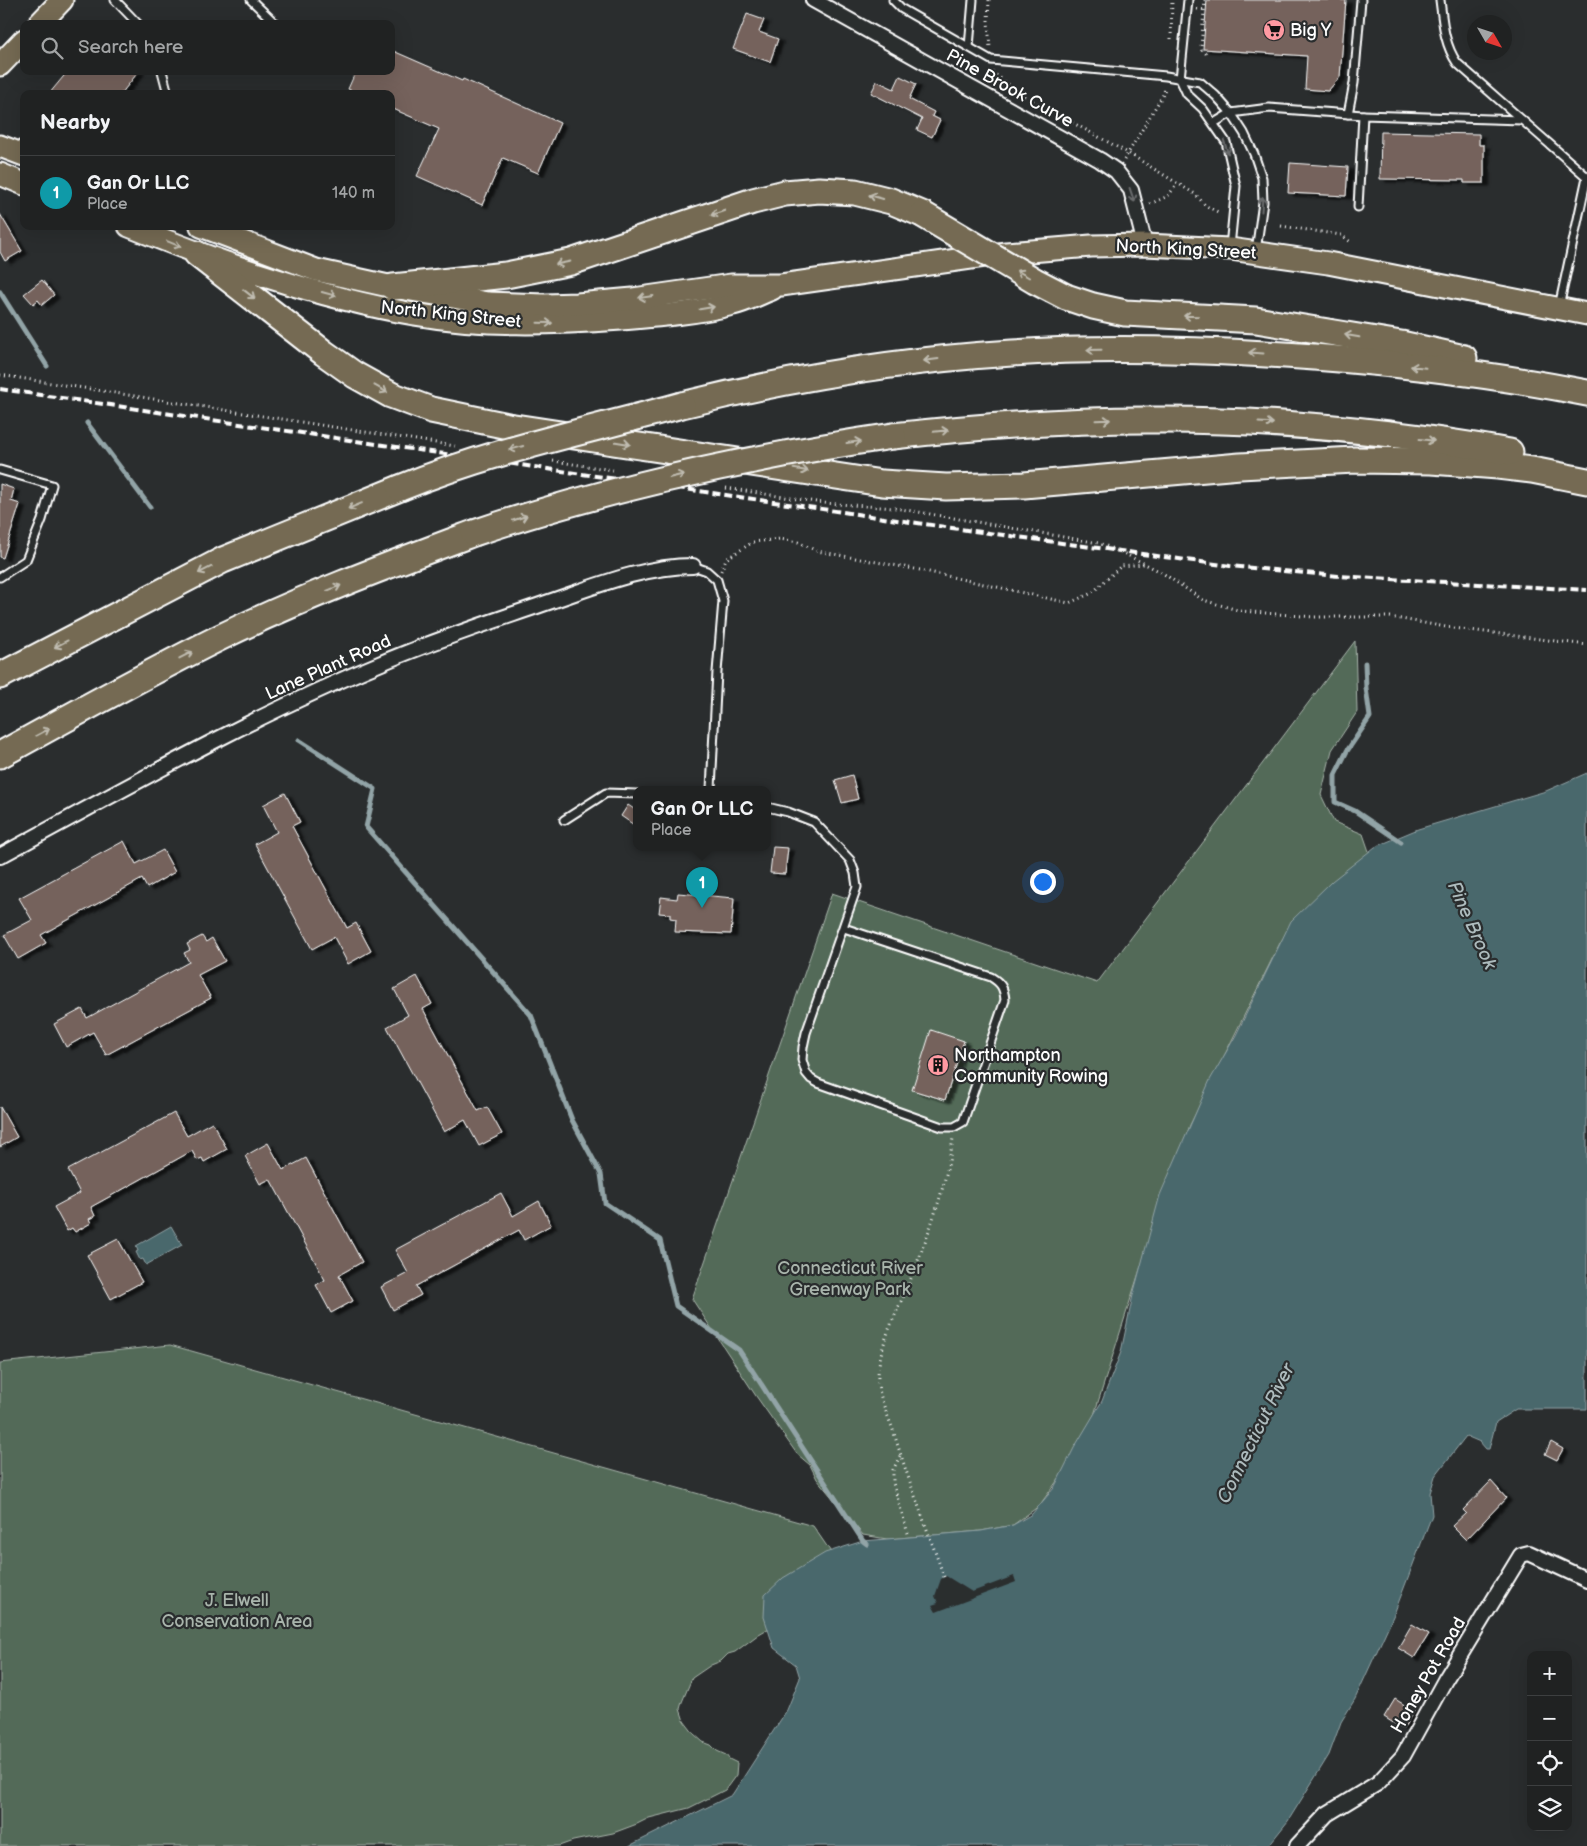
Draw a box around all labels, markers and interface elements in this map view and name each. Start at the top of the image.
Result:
north arrow [1467,15,1512,60]
supermarket icon: Big Y [1262,18,1286,42]
search box [20,20,395,75]
place label: Big Y [1290,20,1332,41]
icon: search [38,34,66,62]
text: Search here [78,36,183,59]
street label: Pine Brook Curve [942,45,1077,132]
text: Nearby [40,110,110,135]
one-way arrow [1222,139,1232,155]
text: Gan Or LLC [87,172,189,195]
text: 1 [53,184,59,203]
text: 140 m [332,184,375,203]
one-way arrow [1128,187,1137,202]
one-way arrow [869,191,885,201]
text: Place [87,195,128,214]
one-way arrow [1257,196,1266,212]
one-way arrow [710,209,726,218]
street label: North King Street [1115,235,1257,264]
one-way arrow [166,240,181,250]
one-way arrow [556,259,572,269]
one-way arrow [1015,269,1030,279]
one-way arrow [242,289,255,300]
one-way arrow [320,290,336,299]
one-way arrow [638,292,654,302]
street label: North King Street [380,297,523,332]
one-way arrow [698,303,714,313]
one-way arrow [1184,311,1200,321]
one-way arrow [536,318,553,328]
one-way arrow [1345,330,1361,340]
one-way arrow [1086,345,1102,355]
one-way arrow [1248,348,1264,357]
one-way arrow [924,355,940,365]
one-way arrow [1410,362,1426,371]
one-way arrow [373,384,388,394]
one-way arrow [1095,416,1111,425]
one-way arrow [1257,419,1273,428]
one-way arrow [933,426,949,436]
one-way arrow [1419,435,1435,445]
one-way arrow [846,437,862,447]
one-way arrow [615,439,631,449]
one-way arrow [509,444,525,453]
one-way arrow [793,466,809,476]
one-way arrow [669,471,685,480]
one-way arrow [348,502,363,511]
one-way arrow [512,512,528,522]
one-way arrow [198,565,213,575]
one-way arrow [326,583,341,592]
street label: Lane Plant Road [262,630,394,705]
one-way arrow [53,639,68,649]
one-way arrow [178,650,193,659]
one-way arrow [35,726,50,736]
popup [633,786,771,851]
text: Gan Or LLC [651,798,753,821]
text: Place [651,821,691,840]
pin: 1 [686,867,718,908]
your location [1030,869,1056,895]
water label: Pine Brook [1442,878,1502,974]
place label: Northampton Community Rowing [954,1045,1108,1087]
building icon: Northampton Community Rowing [926,1053,950,1077]
park label: Connecticut River Greenway Park [777,1258,923,1300]
water label: Connecticut River [1213,1359,1301,1507]
park label: J. Elwell Conservation Area [162,1590,312,1632]
street label: Honey Pot Road [1387,1614,1470,1737]
map controls [1527,1651,1572,1831]
button: + [1527,1651,1572,1696]
button: − [1527,1696,1572,1741]
button: locate [1527,1741,1572,1786]
button: layers [1527,1786,1572,1831]

